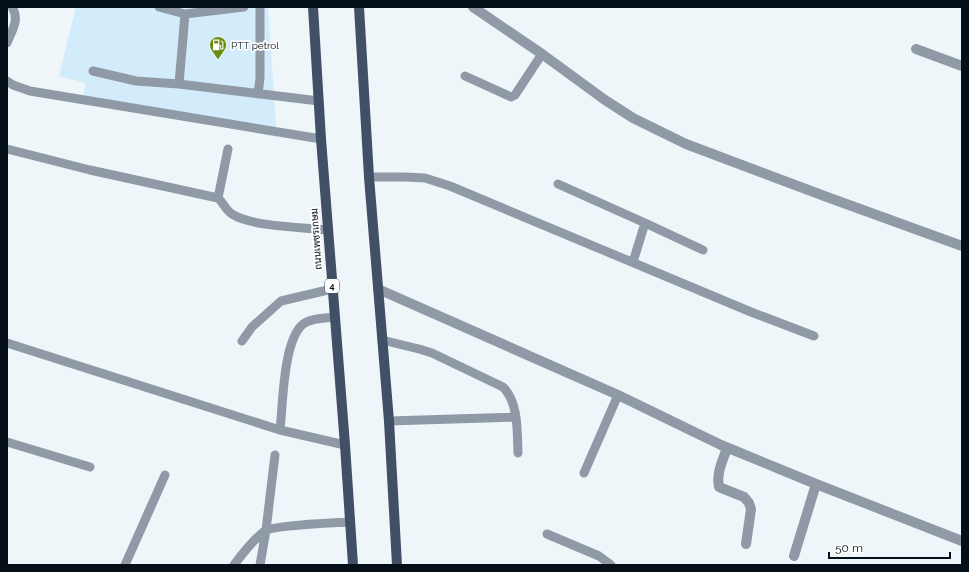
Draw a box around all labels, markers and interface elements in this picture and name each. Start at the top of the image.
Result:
fuel station icon: PTT petrol [208,35,228,60]
place label: PTT petrol [231,40,279,51]
street label: ถนนเพชรเกษม [308,208,324,270]
road number: 4 [325,279,339,293]
scale bar [829,534,950,560]
text: 50 m [835,541,863,555]

